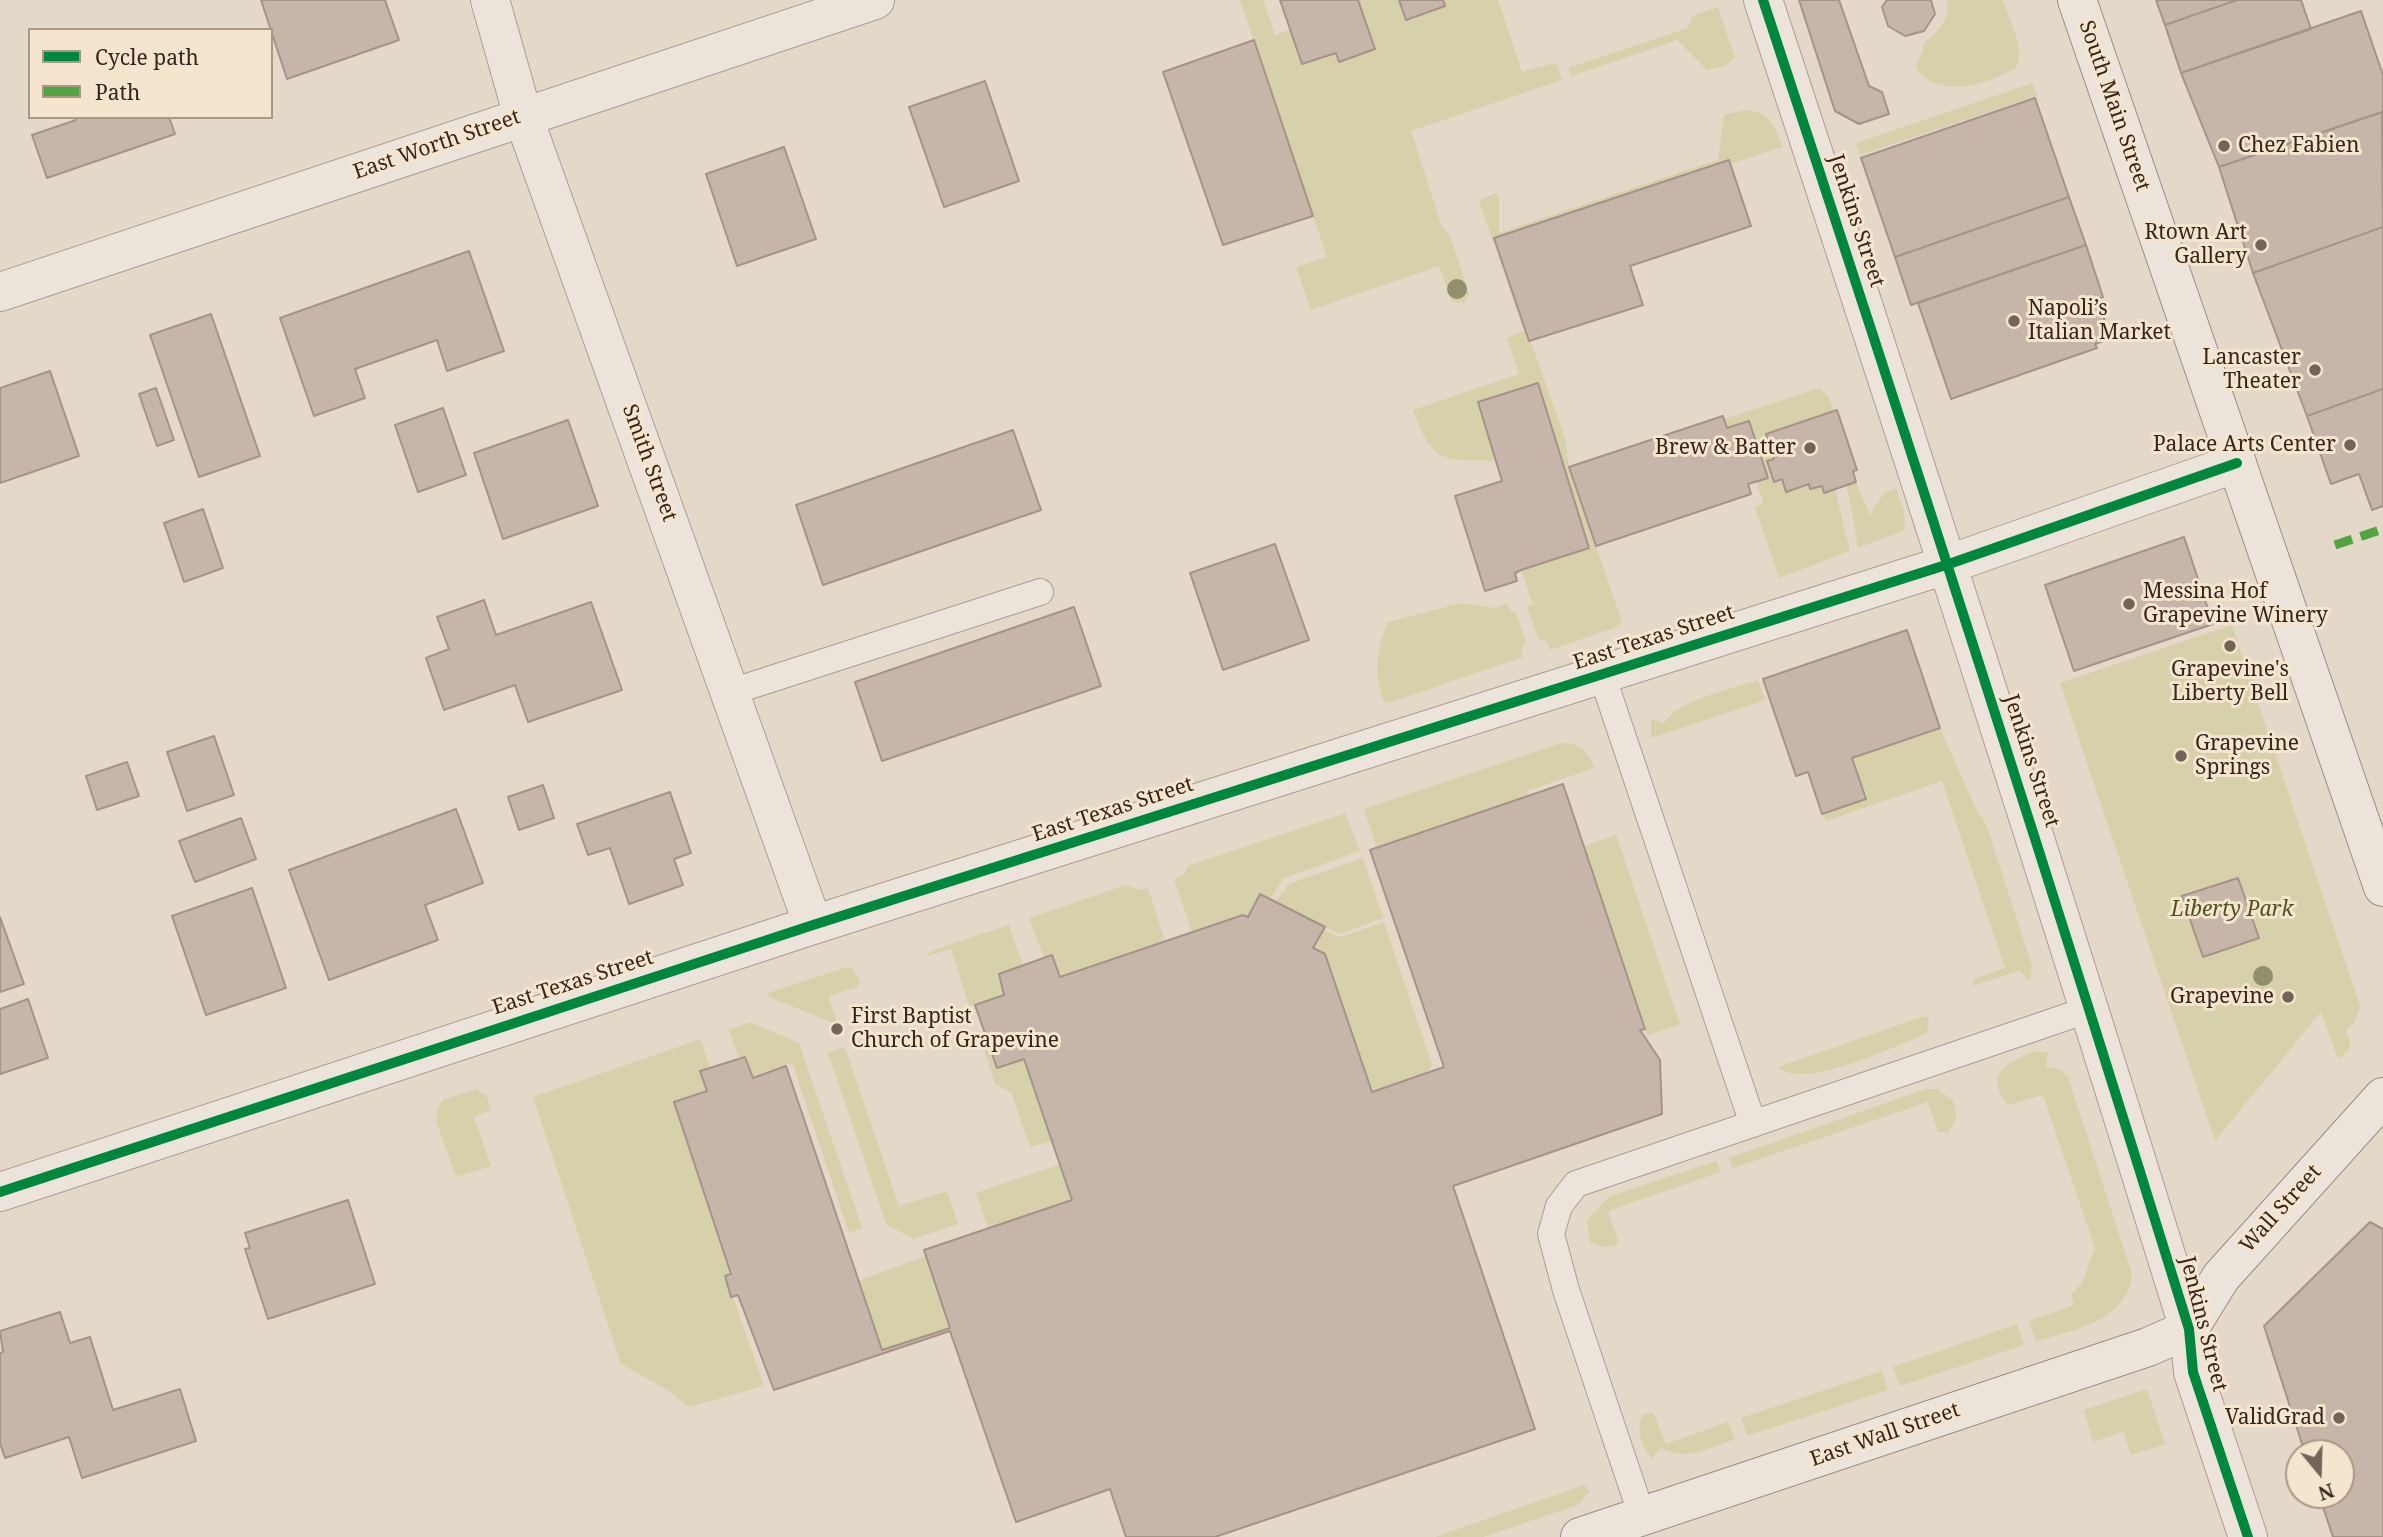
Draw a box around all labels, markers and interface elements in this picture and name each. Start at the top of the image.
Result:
street label: South Main Street [2073,17,2155,195]
legend [28,28,273,119]
text: Cycle path [95,43,199,71]
text: Path [95,78,140,106]
street label: East Worth Street [350,105,524,185]
place label: Chez Fabien [2238,133,2359,159]
marker: Chez Fabien [2216,138,2232,154]
street label: Jenkins Street [1823,151,1889,291]
place label: Rtown Art Gallery [2145,220,2247,270]
marker: Rtown Art Gallery [2253,237,2269,253]
place label: Napoli’s Italian Market [2028,296,2171,346]
marker: Napoli’s Italian Market [2006,313,2022,329]
place label: Lancaster Theater [2202,345,2301,395]
marker: Lancaster Theater [2307,362,2323,378]
street label: Smith Street [616,401,682,525]
place label: Palace Arts Center [2153,432,2336,458]
place label: Brew & Batter [1655,435,1796,461]
marker: Palace Arts Center [2342,437,2358,453]
marker: Brew & Batter [1802,440,1818,456]
place label: Messina Hof Grapevine Winery [2143,579,2328,629]
marker: Messina Hof Grapevine Winery [2121,596,2137,612]
street label: East Texas Street [1570,600,1738,676]
marker: Grapevine's Liberty Bell [2222,638,2238,654]
place label: Grapevine's Liberty Bell [2171,657,2289,707]
street label: Jenkins Street [1998,691,2064,831]
place label: Grapevine Springs [2195,731,2299,781]
marker: Grapevine Springs [2173,748,2189,764]
street label: East Texas Street [1029,772,1197,848]
park label: Liberty Park [2171,897,2293,923]
street label: East Texas Street [489,945,657,1021]
place label: Grapevine [2170,984,2274,1010]
marker: Grapevine [2280,989,2296,1005]
place label: First Baptist Church of Grapevine [851,1004,1059,1054]
marker: First Baptist Church of Grapevine [829,1021,845,1037]
street label: Wall Street [2235,1160,2327,1258]
street label: Jenkins Street [2174,1254,2232,1394]
street label: East Wall Street [1807,1398,1963,1472]
place label: ValidGrad [2225,1405,2325,1431]
marker: ValidGrad [2331,1410,2347,1426]
north arrow [2285,1439,2355,1509]
text: N [2315,1477,2338,1507]

